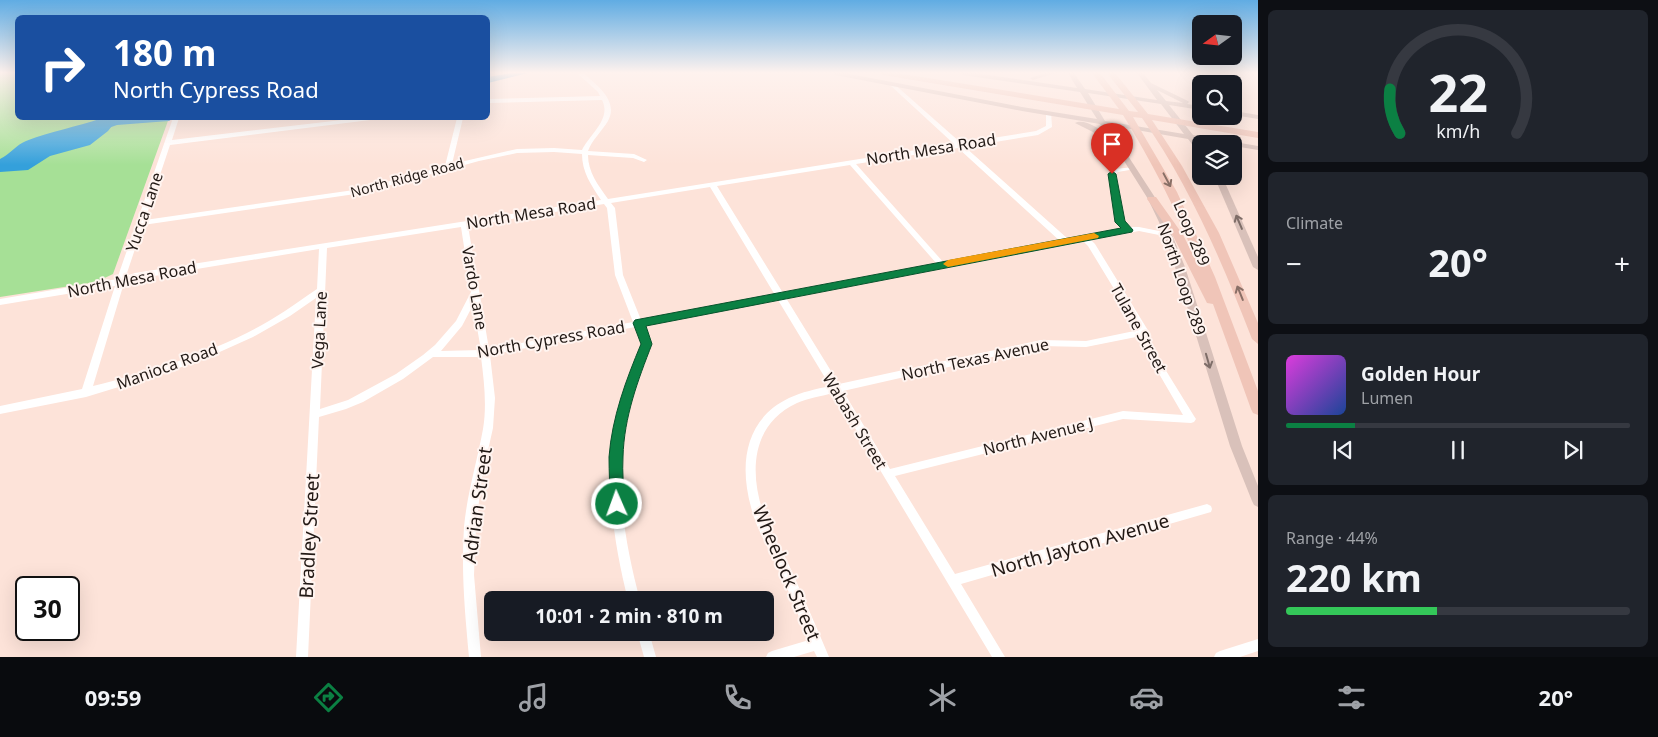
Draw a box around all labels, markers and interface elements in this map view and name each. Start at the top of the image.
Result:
north arrow [1192,15,1242,65]
map controls [1192,15,1242,185]
text: 180 m [113,29,216,76]
icon: right [30,35,95,100]
text: 22 [1428,56,1488,127]
text: North Cypress Road [113,74,319,104]
button: search [1192,75,1242,125]
text: km/h [1436,119,1480,143]
pin [1091,123,1133,174]
street label: North Mesa Road [865,128,997,170]
icon: arrive [1098,130,1126,158]
button: layers [1192,135,1242,185]
street label: North Ridge Road [348,153,466,201]
street label: Yucca Lane [120,169,168,255]
one-way arrow [1162,172,1172,187]
street label: North Mesa Road [465,192,597,234]
street label: Loop 289 [1168,197,1216,269]
text: Climate [1286,212,1343,234]
one-way arrow [1233,215,1242,230]
street label: North Loop 289 [1152,220,1212,338]
text: 20° [1428,236,1488,288]
street label: Vardo Lane [457,244,493,332]
text: − [1286,244,1302,282]
text: + [1614,244,1630,282]
street label: North Mesa Road [66,256,198,302]
street label: Tulane Street [1105,279,1173,377]
one-way arrow [1235,286,1244,301]
street label: Vega Lane [306,291,332,369]
street label: North Cypress Road [475,315,627,363]
street label: North Texas Avenue [899,333,1051,385]
street label: Manioca Road [113,337,221,395]
one-way arrow [1204,352,1214,368]
text: Golden Hour [1361,361,1480,387]
street label: Wabash Street [818,369,893,473]
text: Lumen [1361,387,1413,409]
street label: North Avenue J [981,412,1095,460]
icon: previous [1329,436,1357,464]
icon: pause [1444,436,1472,464]
icon: next [1559,436,1587,464]
street label: Adrian Street [456,445,498,565]
street label: Bradley Street [293,473,325,599]
position arrow [590,477,642,529]
street label: Wheelock Street [747,501,827,645]
street label: North Jayton Avenue [988,507,1172,583]
text: Range · 44% [1286,527,1378,549]
text: 220 km [1286,551,1422,603]
speed limit sign: 30 [15,576,80,641]
text: 10:01 · 2 min · 810 m [535,603,723,629]
icon: directions [311,680,346,715]
icon: music [516,680,551,715]
icon: phone [720,680,755,715]
icon: climate [925,680,960,715]
icon: car [1129,680,1164,715]
icon: filters [1334,680,1369,715]
text: 09:59 [85,682,141,712]
text: 20° [1539,682,1573,712]

